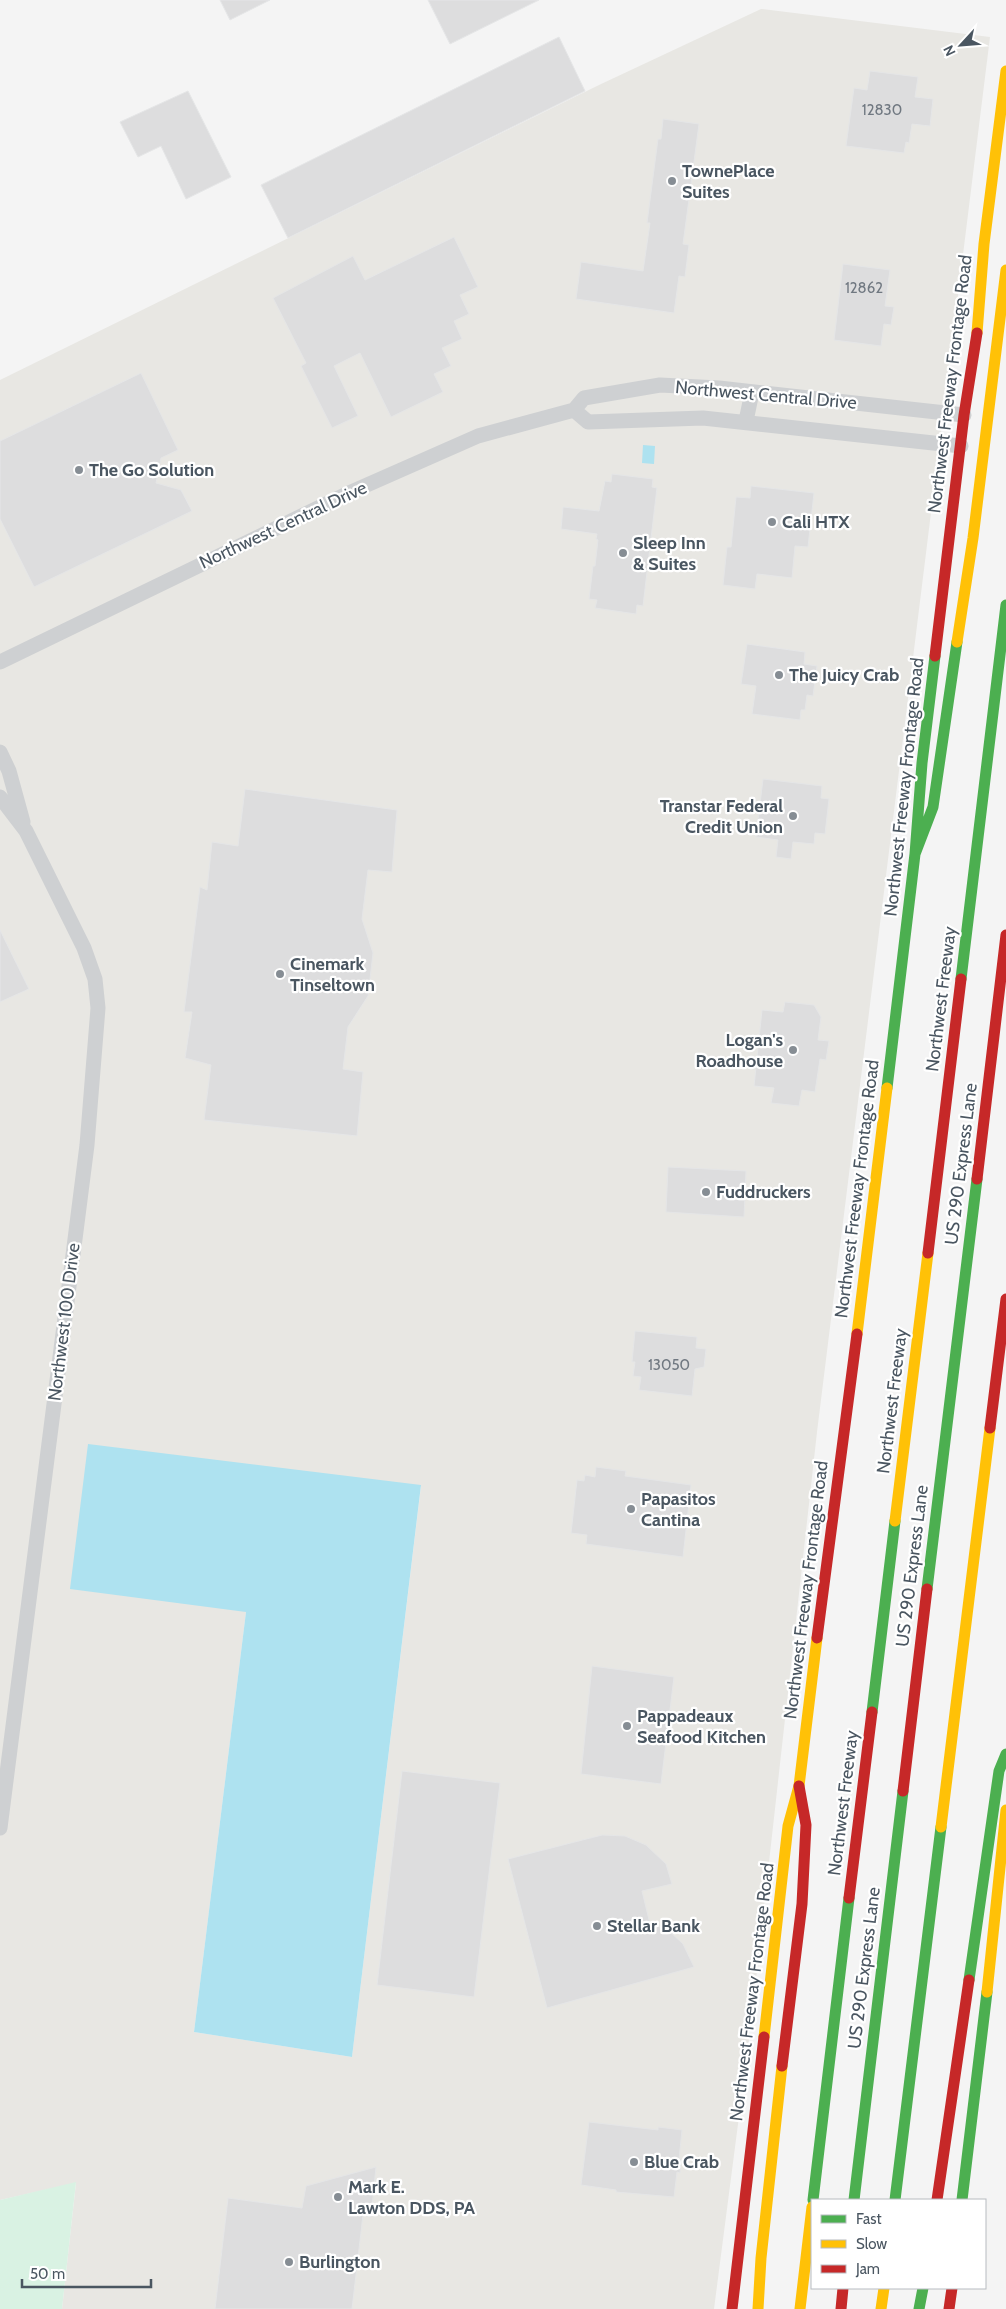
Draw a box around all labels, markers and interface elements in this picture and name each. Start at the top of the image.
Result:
north arrow [936,20,986,70]
text: N [939,42,960,59]
house number: 12830 [862,101,902,119]
place label: TownePlace Suites [682,160,775,203]
marker: TownePlace Suites [666,175,678,187]
street label: Northwest Freeway Frontage Road [923,254,977,514]
house number: 12862 [845,279,883,297]
street label: Northwest Central Drive [674,376,858,414]
place label: The Go Solution [89,459,214,481]
marker: The Go Solution [73,464,85,476]
street label: Northwest Central Drive [196,476,370,574]
place label: Cali HTX [782,511,850,533]
marker: Cali HTX [766,516,778,528]
place label: Sleep Inn & Suites [633,532,706,575]
marker: Sleep Inn & Suites [617,547,629,559]
street label: Northwest Freeway Frontage Road [879,656,929,918]
place label: The Juicy Crab [789,664,899,686]
marker: The Juicy Crab [773,669,785,681]
place label: Transtar Federal Credit Union [660,795,783,838]
marker: Transtar Federal Credit Union [787,810,799,822]
street label: Northwest Freeway [921,925,961,1073]
place label: Cinemark Tinseltown [290,953,375,996]
marker: Cinemark Tinseltown [274,968,286,980]
place label: Logan's Roadhouse [696,1029,783,1072]
marker: Logan's Roadhouse [787,1044,799,1056]
street label: Northwest Freeway Frontage Road [830,1059,884,1319]
street label: US 290 Express Lane [940,1082,982,1246]
place label: Fuddruckers [716,1181,811,1203]
marker: Fuddruckers [700,1186,712,1198]
street label: Northwest 100 Drive [43,1242,85,1402]
street label: Northwest Freeway [872,1327,912,1475]
house number: 13050 [648,1356,690,1374]
street label: Northwest Freeway Frontage Road [779,1460,833,1720]
street label: US 290 Express Lane [891,1484,933,1648]
place label: Papasitos Cantina [641,1488,716,1531]
marker: Papasitos Cantina [625,1503,637,1515]
place label: Pappadeaux Seafood Kitchen [637,1705,766,1748]
marker: Pappadeaux Seafood Kitchen [621,1720,633,1732]
street label: Northwest Freeway [823,1729,863,1877]
street label: Northwest Freeway Frontage Road [725,1862,779,2122]
street label: US 290 Express Lane [843,1886,885,2050]
place label: Stellar Bank [607,1915,700,1937]
marker: Stellar Bank [591,1920,603,1932]
place label: Blue Crab [644,2151,719,2173]
marker: Blue Crab [628,2156,640,2168]
place label: Mark E. Lawton DDS, PA [348,2176,476,2219]
marker: Mark E. Lawton DDS, PA [332,2191,344,2203]
legend [811,2199,986,2289]
text: Fast [856,2210,881,2228]
text: Slow [856,2235,887,2253]
place label: Burlington [299,2251,380,2273]
scale bar [22,2256,151,2288]
marker: Burlington [283,2256,295,2268]
text: Jam [855,2260,880,2278]
text: 50 m [30,2265,65,2283]

